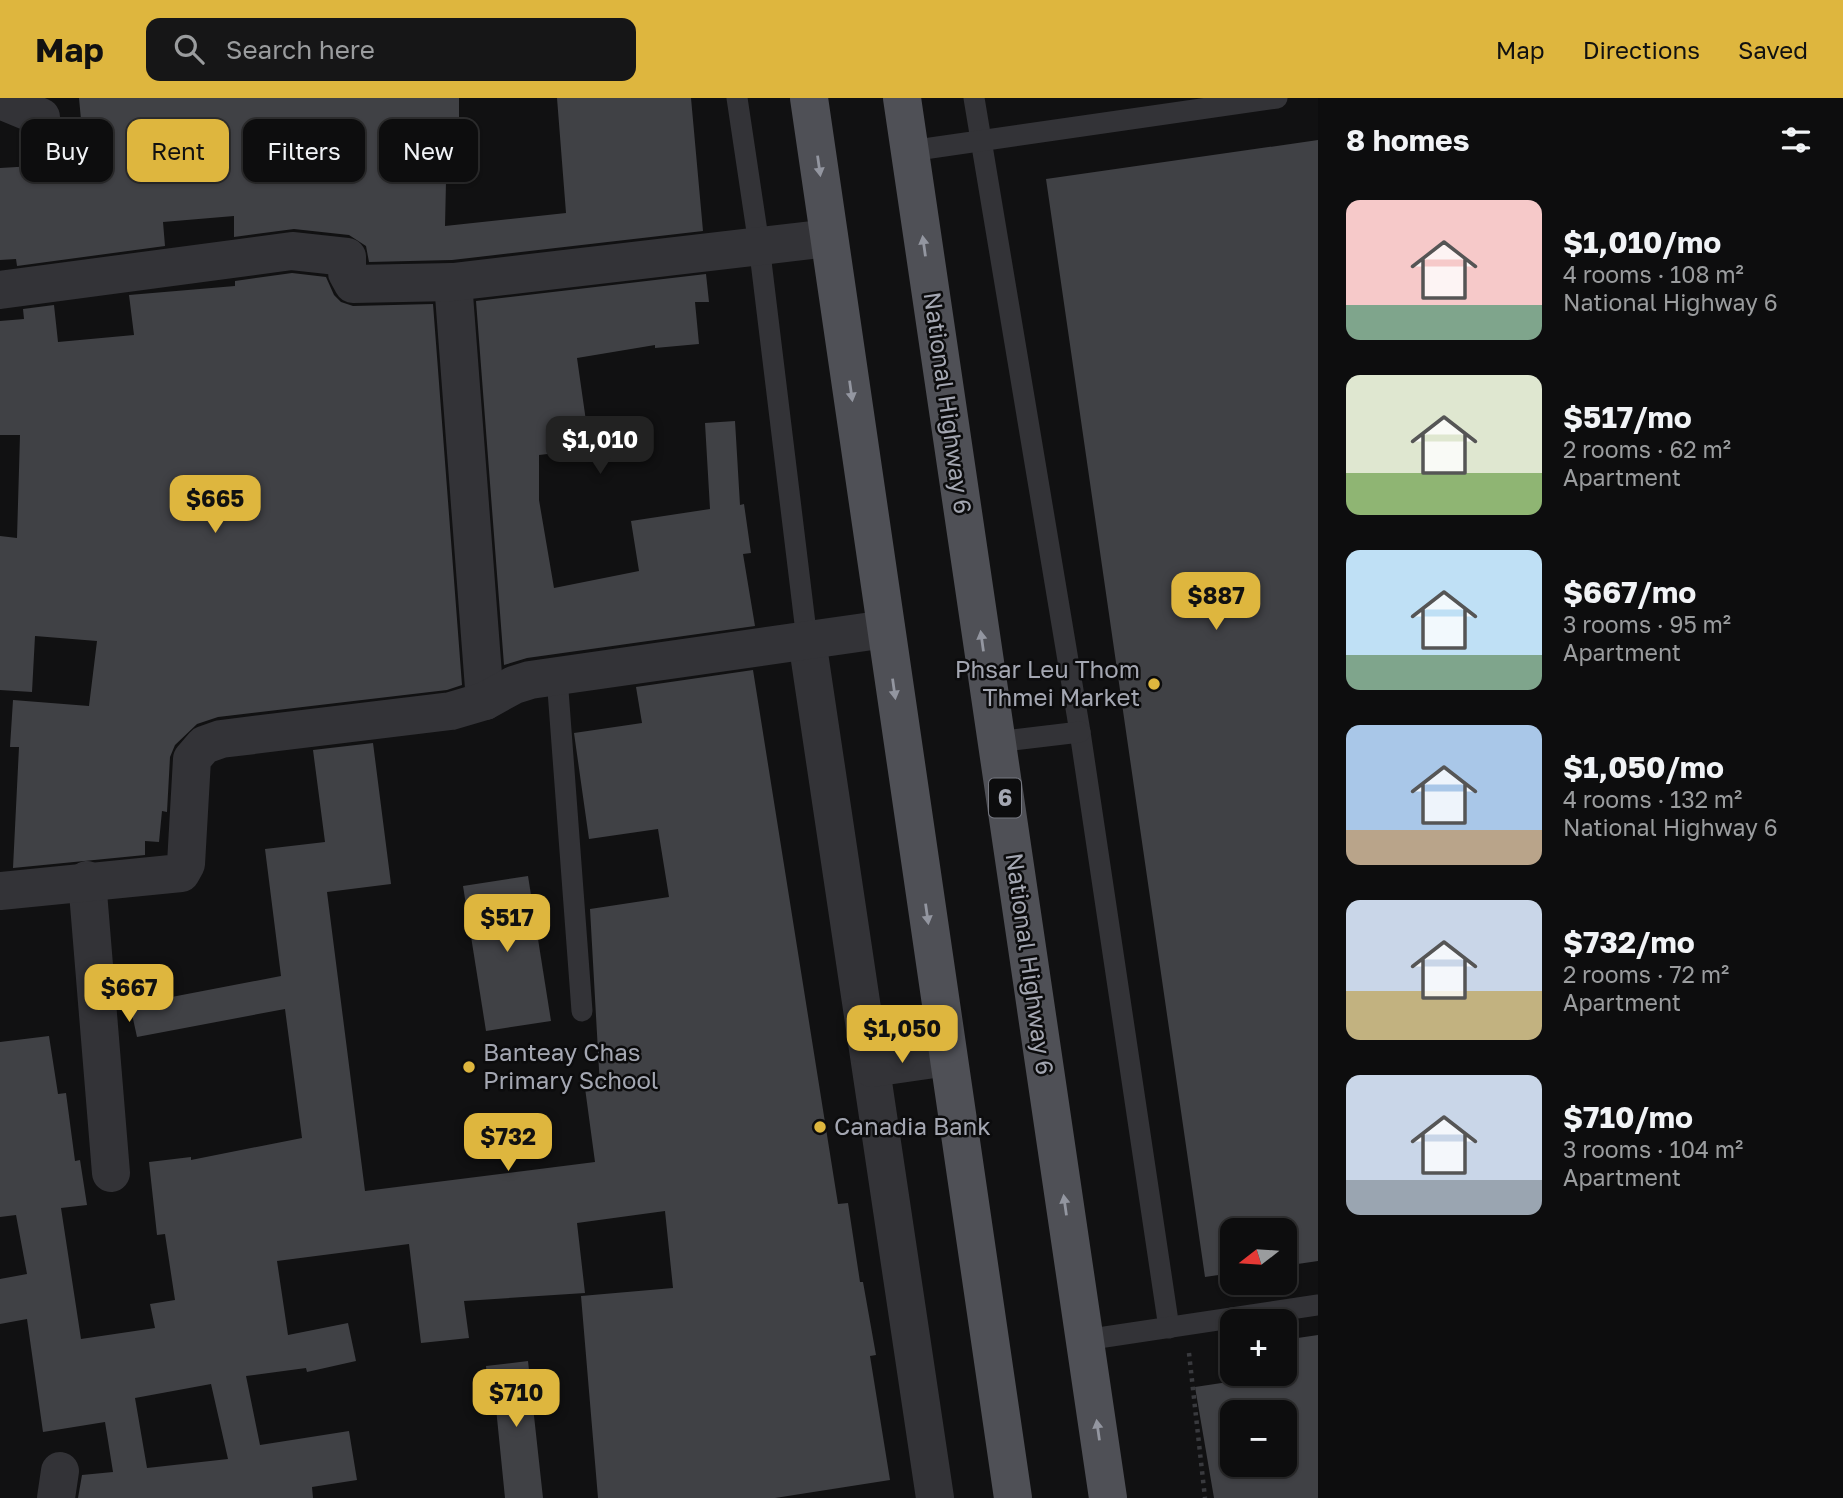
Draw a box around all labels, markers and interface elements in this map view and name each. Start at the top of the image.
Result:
search box [146,18,636,81]
text: Map [35,30,104,69]
icon: search [170,30,208,68]
text: Search here [226,34,375,65]
text: Map [1496,35,1545,64]
text: Directions [1583,35,1700,64]
text: Saved [1738,35,1808,64]
chip: Buy [21,119,113,182]
chip: Rent [127,119,229,182]
chip: Filters [243,119,365,182]
chip: New [379,119,478,182]
icon: filters [1777,121,1815,159]
text: 8 homes [1346,122,1470,158]
one-way arrow [813,155,824,177]
text: $1,010/mo [1563,224,1721,260]
icon: home [1402,228,1486,312]
one-way arrow [918,235,929,257]
text: 4 rooms · 108 m² [1563,260,1744,288]
text: National Highway 6 [1563,288,1778,316]
street label: National Highway 6 [919,290,978,516]
one-way arrow [846,380,857,402]
text: $517/mo [1563,399,1692,435]
icon: home [1402,403,1486,487]
pin: $1,010 [543,416,657,476]
text: $1,010 [562,425,638,453]
text: 2 rooms · 62 m² [1563,435,1731,463]
text: Apartment [1563,463,1681,491]
pin: $665 [174,476,256,535]
text: $665 [186,484,244,512]
pin: $887 [1175,573,1257,632]
text: $667/mo [1563,574,1696,610]
icon: home [1402,578,1486,662]
text: $887 [1187,581,1245,609]
text: 3 rooms · 95 m² [1563,610,1731,638]
one-way arrow [976,630,987,652]
text: Apartment [1563,638,1681,666]
place label: Phsar Leu Thom Thmei Market [955,654,1140,711]
marker: Phsar Leu Thom Thmei Market [1146,676,1162,692]
one-way arrow [889,678,900,700]
text: $1,050/mo [1563,749,1724,785]
icon: home [1402,753,1486,837]
road number: 6 [989,778,1021,818]
text: 4 rooms · 132 m² [1563,785,1742,813]
text: National Highway 6 [1563,813,1778,841]
street label: National Highway 6 [1001,851,1060,1077]
pin: $517 [466,894,548,954]
text: $517 [480,903,534,931]
one-way arrow [922,903,933,925]
text: $732/mo [1563,924,1695,960]
icon: home [1402,928,1486,1012]
text: 2 rooms · 72 m² [1563,960,1729,988]
pin: $667 [88,964,170,1024]
text: $667 [100,973,158,1001]
text: Apartment [1563,988,1681,1016]
pin: $1,050 [845,1006,959,1065]
text: $1,050 [863,1014,941,1042]
place label: Banteay Chas Primary School [483,1037,659,1094]
marker: Banteay Chas Primary School [461,1059,477,1075]
text: $710/mo [1563,1099,1693,1135]
icon: home [1402,1103,1486,1187]
place label: Canadia Bank [834,1111,991,1140]
pin: $732 [467,1114,549,1173]
marker: Canadia Bank [812,1119,828,1135]
text: $732 [480,1122,536,1150]
text: 3 rooms · 104 m² [1563,1135,1743,1163]
text: Apartment [1563,1163,1681,1191]
one-way arrow [1059,1194,1070,1216]
north arrow [1220,1218,1297,1295]
map controls [1220,1218,1297,1477]
button: + [1220,1309,1297,1386]
pin: $710 [475,1370,557,1429]
text: $710 [489,1378,543,1406]
button: − [1220,1400,1297,1477]
one-way arrow [1092,1419,1103,1441]

